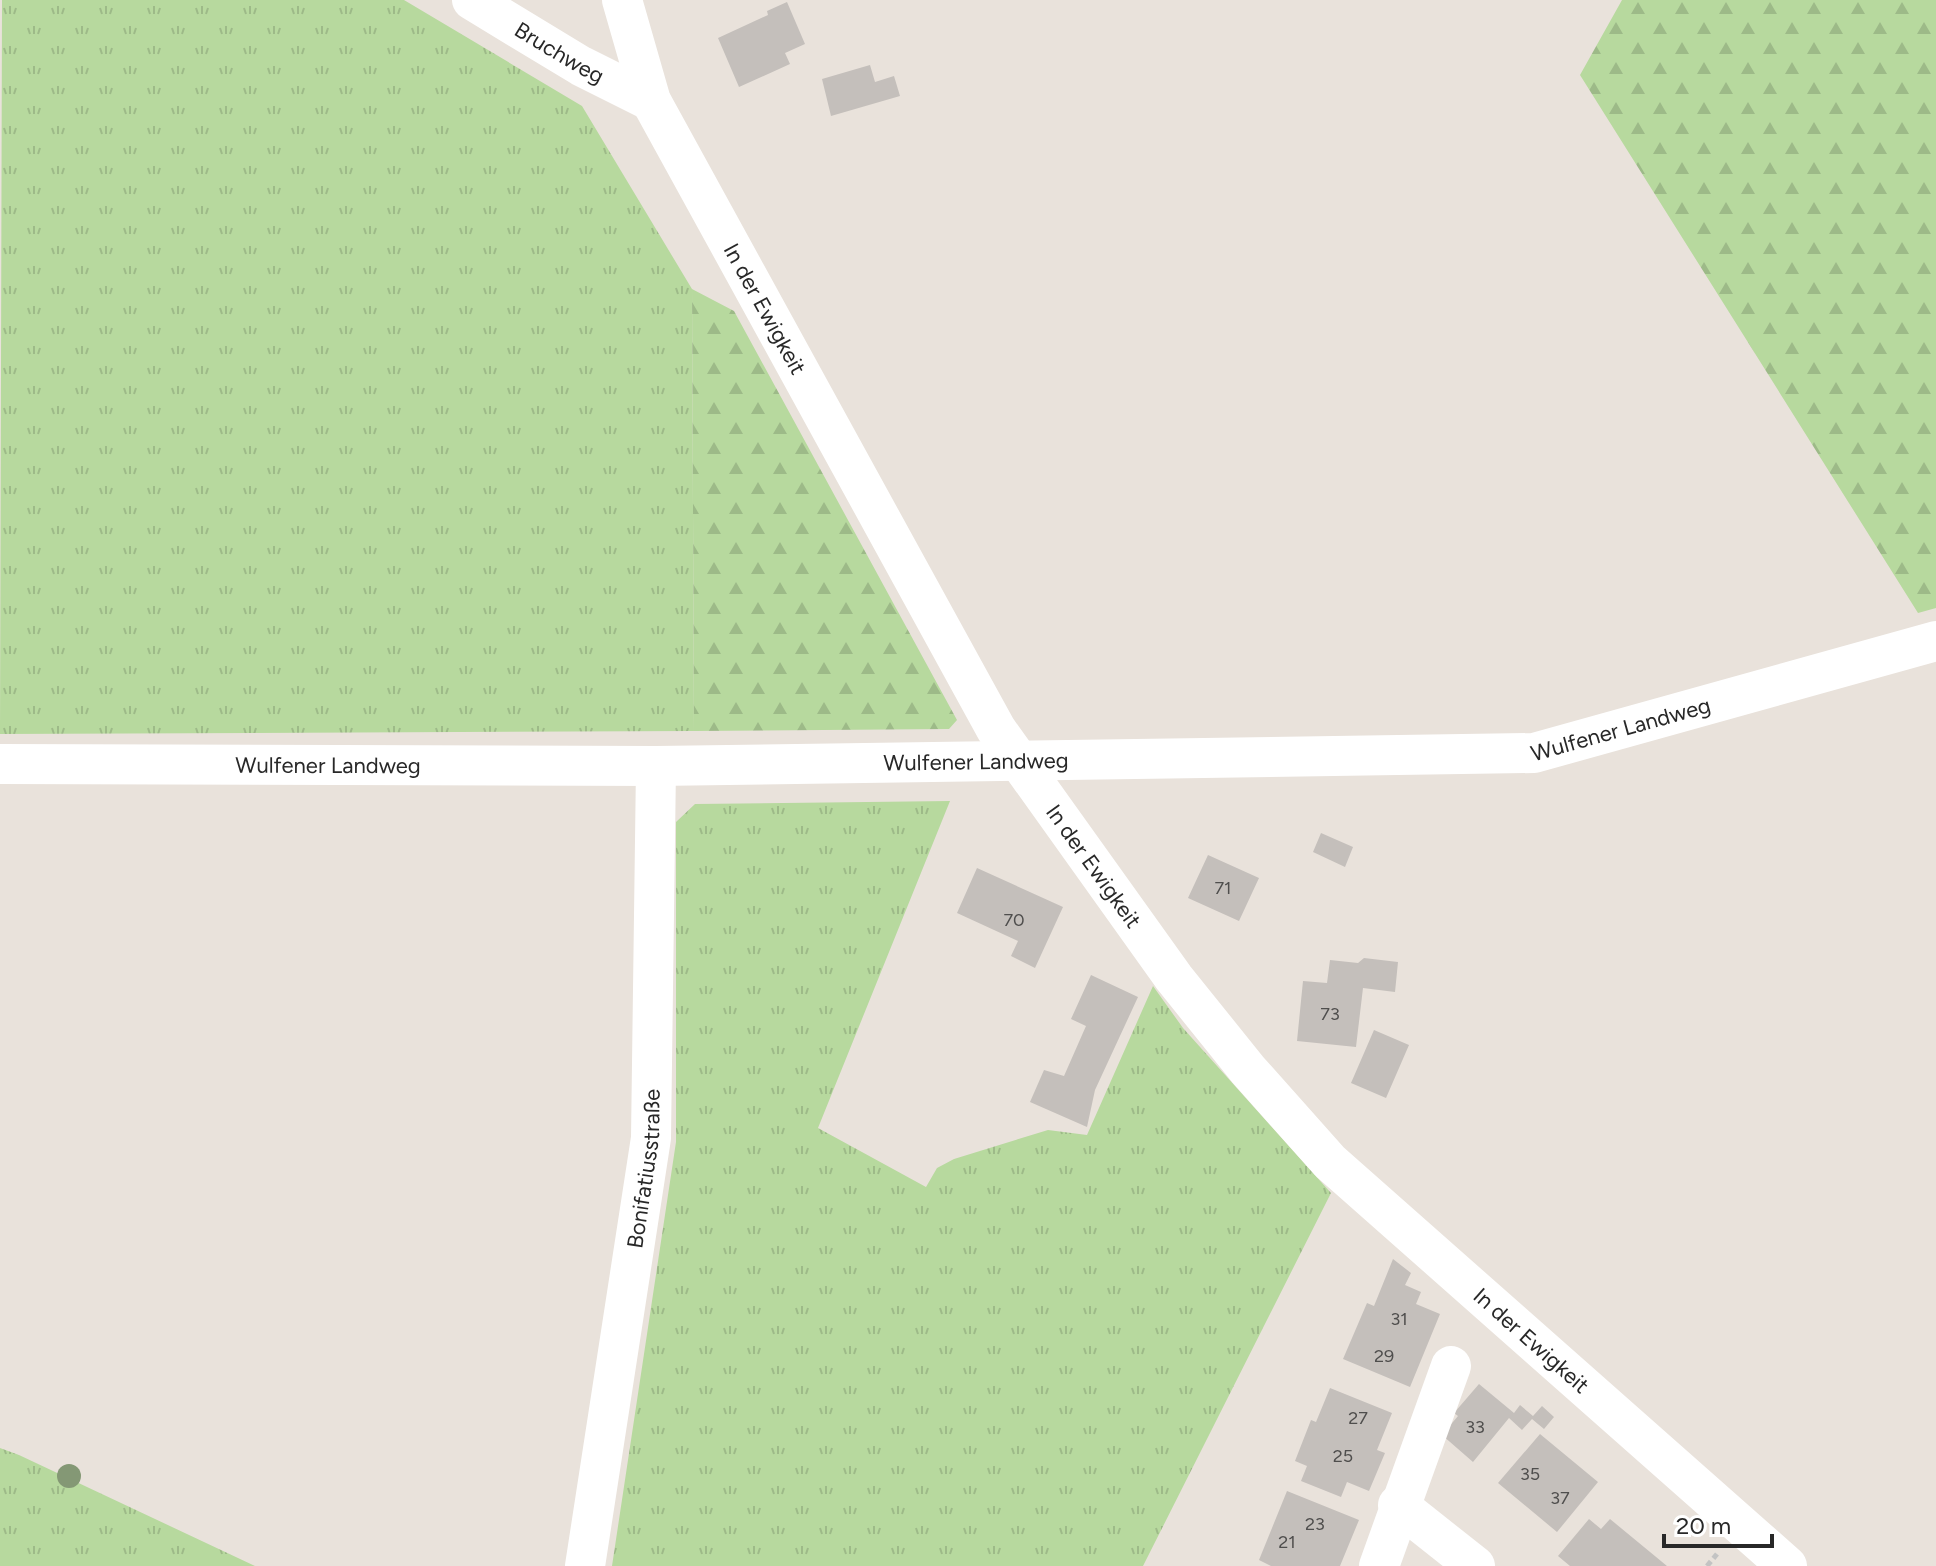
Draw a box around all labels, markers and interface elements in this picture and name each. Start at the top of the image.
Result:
street label: Bruchweg [510,16,608,89]
street label: In der Ewigkeit [718,239,812,379]
street label: Wulfener Landweg [1528,691,1714,767]
street label: Wulfener Landweg [883,747,1069,777]
street label: Wulfener Landweg [235,752,421,779]
street label: In der Ewigkeit [1040,799,1147,933]
house number: 71 [1214,877,1232,899]
house number: 70 [1003,909,1025,931]
house number: 73 [1320,1003,1340,1025]
street label: Bonifatiusstraße [621,1089,666,1250]
street label: In der Ewigkeit [1468,1282,1595,1399]
house number: 31 [1390,1308,1408,1330]
house number: 29 [1374,1345,1394,1367]
house number: 27 [1348,1407,1368,1429]
house number: 33 [1465,1416,1485,1438]
house number: 25 [1333,1445,1353,1467]
house number: 35 [1520,1463,1540,1485]
house number: 37 [1550,1487,1570,1509]
scale bar [1664,1498,1772,1548]
text: 20 m [1676,1511,1731,1540]
house number: 23 [1305,1513,1325,1535]
house number: 21 [1278,1531,1296,1553]

